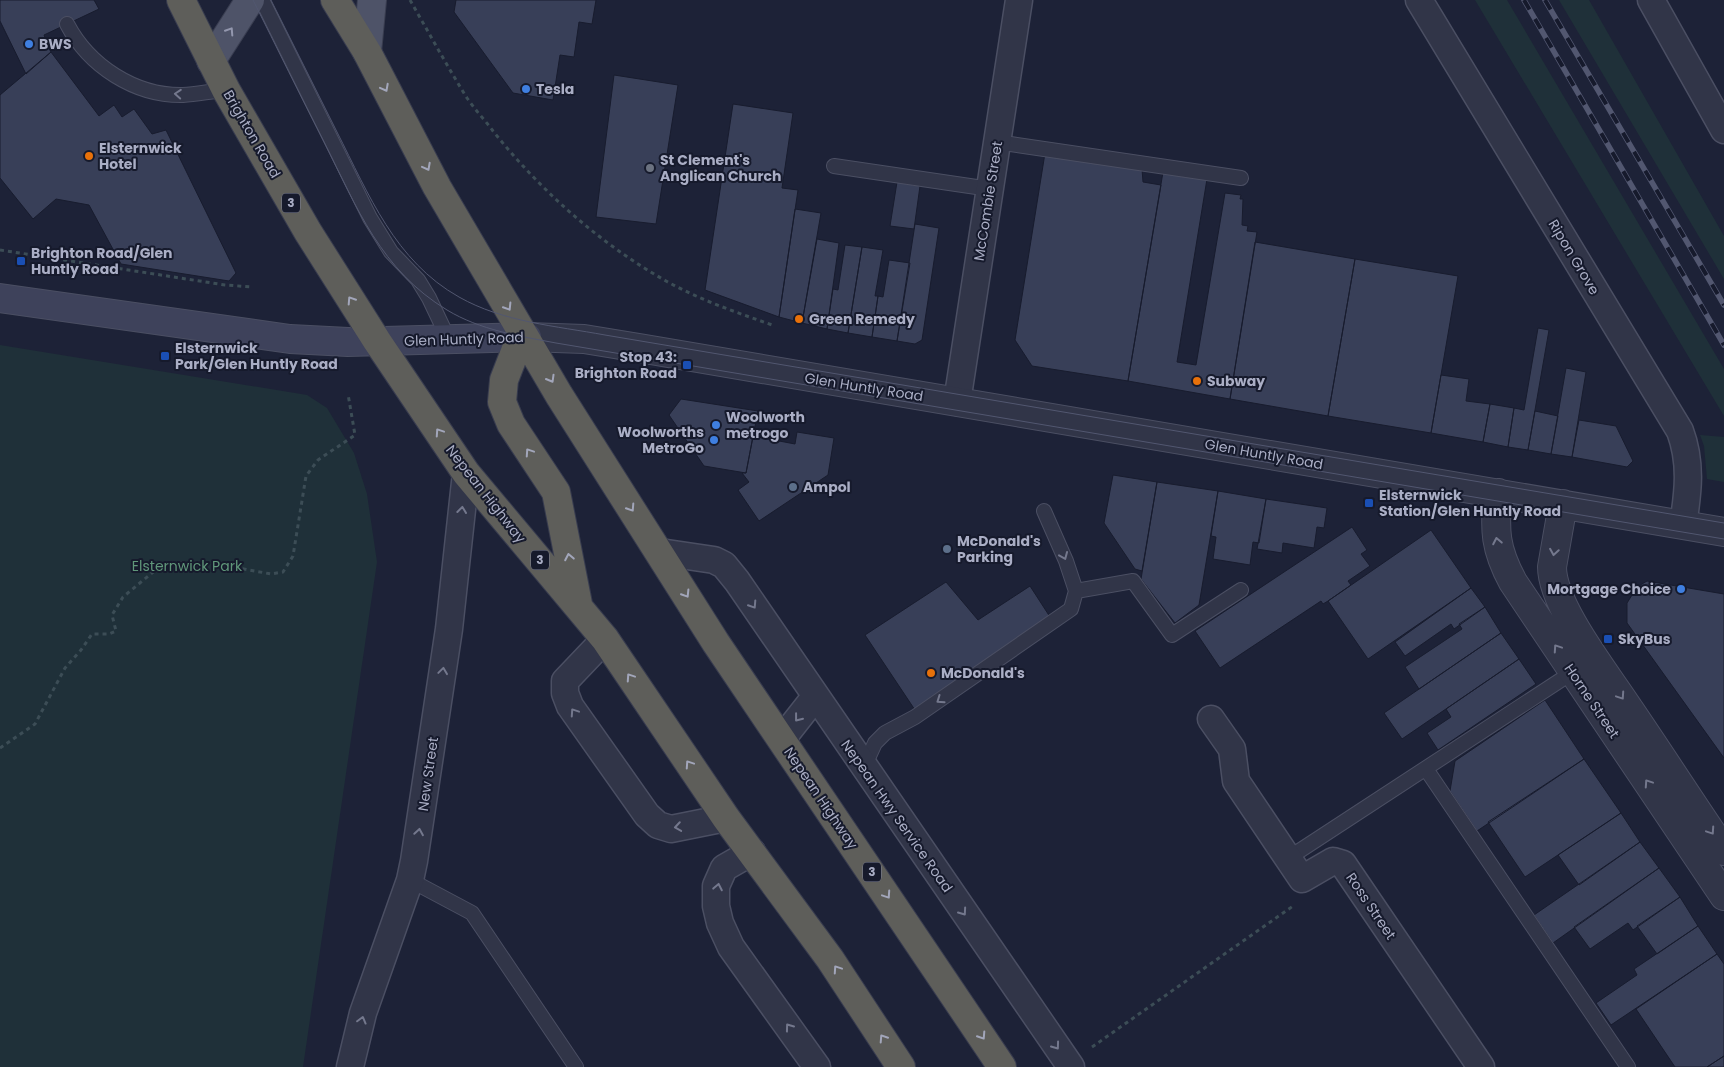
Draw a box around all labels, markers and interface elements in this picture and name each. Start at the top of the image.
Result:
one-way arrow [224,27,234,36]
place label: BWS [39,34,72,54]
marker: BWS [23,38,35,50]
place label: Tesla [536,79,574,99]
one-way arrow [379,82,389,91]
marker: Tesla [520,83,532,95]
street label: Brighton Road [219,86,285,182]
one-way arrow [173,88,181,99]
place label: Elsternwick Hotel [99,138,182,174]
street label: McCombie Street [969,140,1007,262]
marker: Elsternwick Hotel [83,150,95,162]
place label: St Clement's Anglican Church [660,150,781,186]
one-way arrow [421,161,431,170]
marker: St Clement's Anglican Church [644,162,656,174]
road number: 3 [282,194,300,212]
street label: Ripon Grove [1544,216,1605,299]
place label: Brighton Road/Glen Huntly Road [31,243,173,279]
marker: Brighton Road/Glen Huntly Road [15,255,27,267]
one-way arrow [348,296,357,306]
one-way arrow [502,302,512,311]
place label: Green Remedy [809,309,915,329]
marker: Green Remedy [793,313,805,325]
street label: Glen Huntly Road [404,327,524,351]
place label: Elsternwick Park/Glen Huntly Road [175,338,338,374]
place label: Stop 43: Brighton Road [575,347,677,383]
marker: Elsternwick Park/Glen Huntly Road [159,350,171,362]
marker: Stop 43: Brighton Road [681,359,693,371]
street label: Glen Huntly Road [803,368,925,406]
place label: Subway [1207,371,1265,391]
one-way arrow [544,374,554,383]
marker: Subway [1191,375,1203,387]
place label: Woolworth metrogo [726,407,805,443]
marker: Woolworth metrogo [710,419,722,431]
place label: Woolworths MetroGo [617,422,704,458]
one-way arrow [436,428,445,438]
marker: Woolworths MetroGo [708,434,720,446]
street label: Glen Huntly Road [1203,434,1325,474]
street label: Nepean Highway [441,441,531,547]
one-way arrow [525,448,535,457]
place label: Ampol [803,477,851,497]
marker: Ampol [787,481,799,493]
place label: Elsternwick Station/Glen Huntly Road [1379,485,1561,521]
marker: Elsternwick Station/Glen Huntly Road [1363,497,1375,509]
one-way arrow [625,502,634,511]
one-way arrow [456,506,467,514]
place label: McDonald's Parking [957,531,1041,567]
one-way arrow [1493,537,1503,546]
marker: McDonald's Parking [941,543,953,555]
one-way arrow [1549,549,1560,557]
road number: 3 [531,550,549,570]
one-way arrow [1057,551,1068,560]
one-way arrow [564,553,574,562]
park label: Elsternwick Park [132,556,243,576]
place label: Mortgage Choice [1547,579,1671,599]
marker: Mortgage Choice [1675,583,1687,595]
one-way arrow [679,588,689,597]
one-way arrow [746,599,756,608]
place label: SkyBus [1618,629,1671,649]
marker: SkyBus [1602,633,1614,645]
one-way arrow [1554,644,1563,654]
street label: Horne Street [1560,660,1624,742]
place label: McDonald's [941,663,1025,683]
one-way arrow [437,667,447,676]
marker: McDonald's [925,667,937,679]
one-way arrow [627,673,636,683]
one-way arrow [1615,690,1624,700]
one-way arrow [936,694,946,703]
one-way arrow [571,708,580,718]
one-way arrow [796,712,804,721]
street label: New Street [413,736,443,812]
street label: Nepean Hwy Service Road [837,736,957,896]
street label: Nepean Highway [779,743,863,853]
one-way arrow [686,760,695,769]
one-way arrow [1645,779,1654,788]
one-way arrow [674,822,683,832]
one-way arrow [1705,826,1714,835]
one-way arrow [414,828,424,836]
road number: 3 [863,862,881,882]
street label: Ross Street [1341,869,1401,943]
one-way arrow [712,882,722,891]
one-way arrow [881,890,890,899]
one-way arrow [957,906,966,916]
one-way arrow [834,966,843,975]
one-way arrow [356,1015,367,1024]
one-way arrow [786,1024,795,1033]
one-way arrow [976,1031,985,1040]
one-way arrow [880,1035,889,1044]
one-way arrow [1050,1040,1058,1049]

